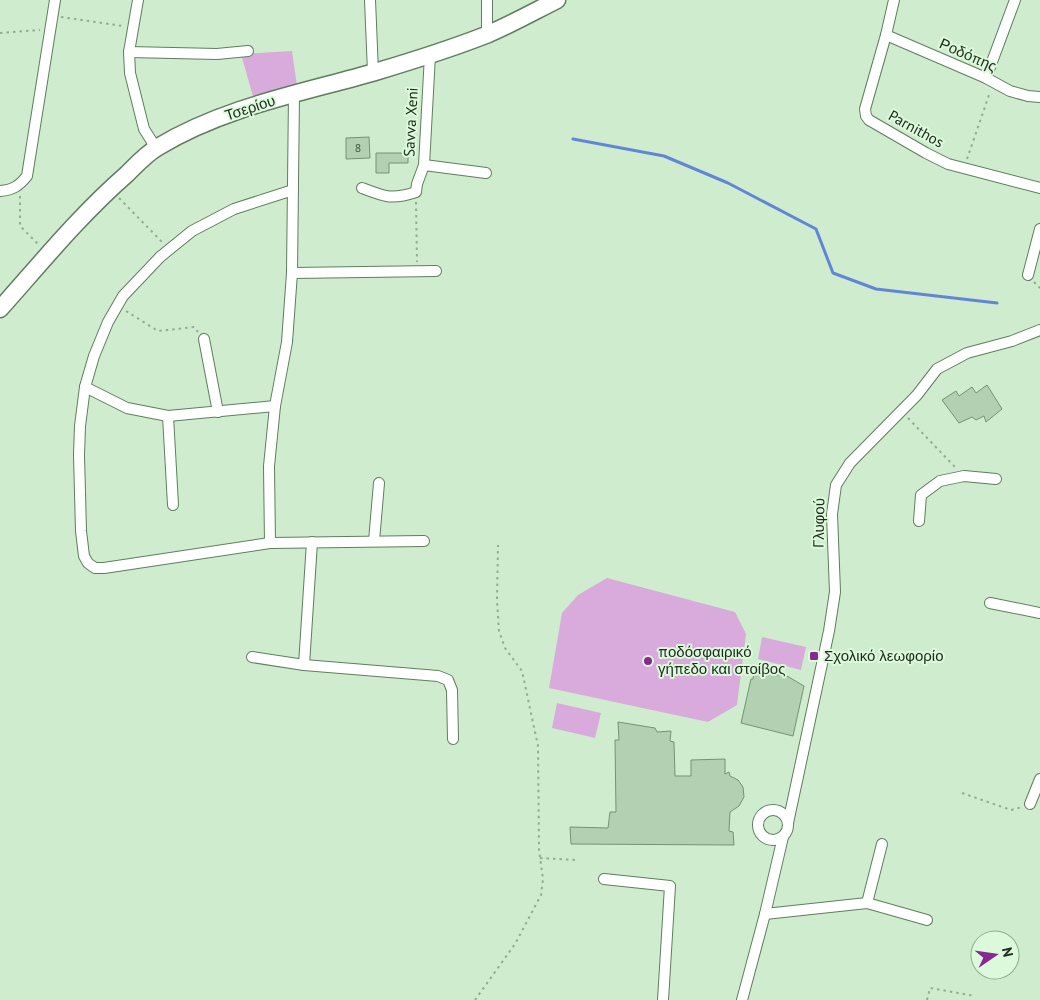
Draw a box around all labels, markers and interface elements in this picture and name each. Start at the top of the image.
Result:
street label: Ροδόπης [937,34,1000,76]
street label: Savva Xeni [399,87,422,157]
street label: Τσερίου [222,90,277,125]
street label: Parnithos [885,106,947,151]
house number: 8 [355,140,361,155]
street label: Γλυφού [809,498,828,548]
place label: ποδόσφαιρικό γήπεδο και στοίβος [658,642,785,678]
place label: Σχολικό λεωφορίο [824,646,943,665]
marker: Σχολικό λεωφορίο [808,650,820,662]
marker: ποδόσφαιρικό γήπεδο και στοίβος [642,655,654,667]
north arrow [970,930,1020,980]
text: N [998,946,1017,959]

